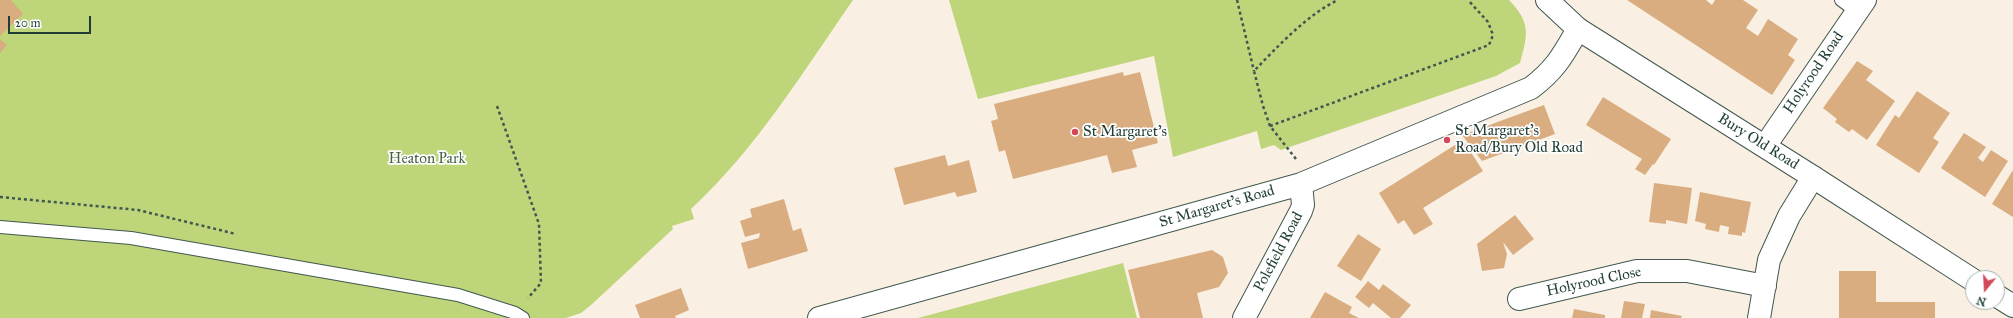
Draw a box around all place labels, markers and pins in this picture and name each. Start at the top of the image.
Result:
place label: St Margaret's Road/Bury Old Road [1455,122,1583,157]
place label: St Margaret's [1083,123,1167,141]
marker: St Margaret's [1070,127,1080,137]
marker: St Margaret's Road/Bury Old Road [1442,135,1452,145]

